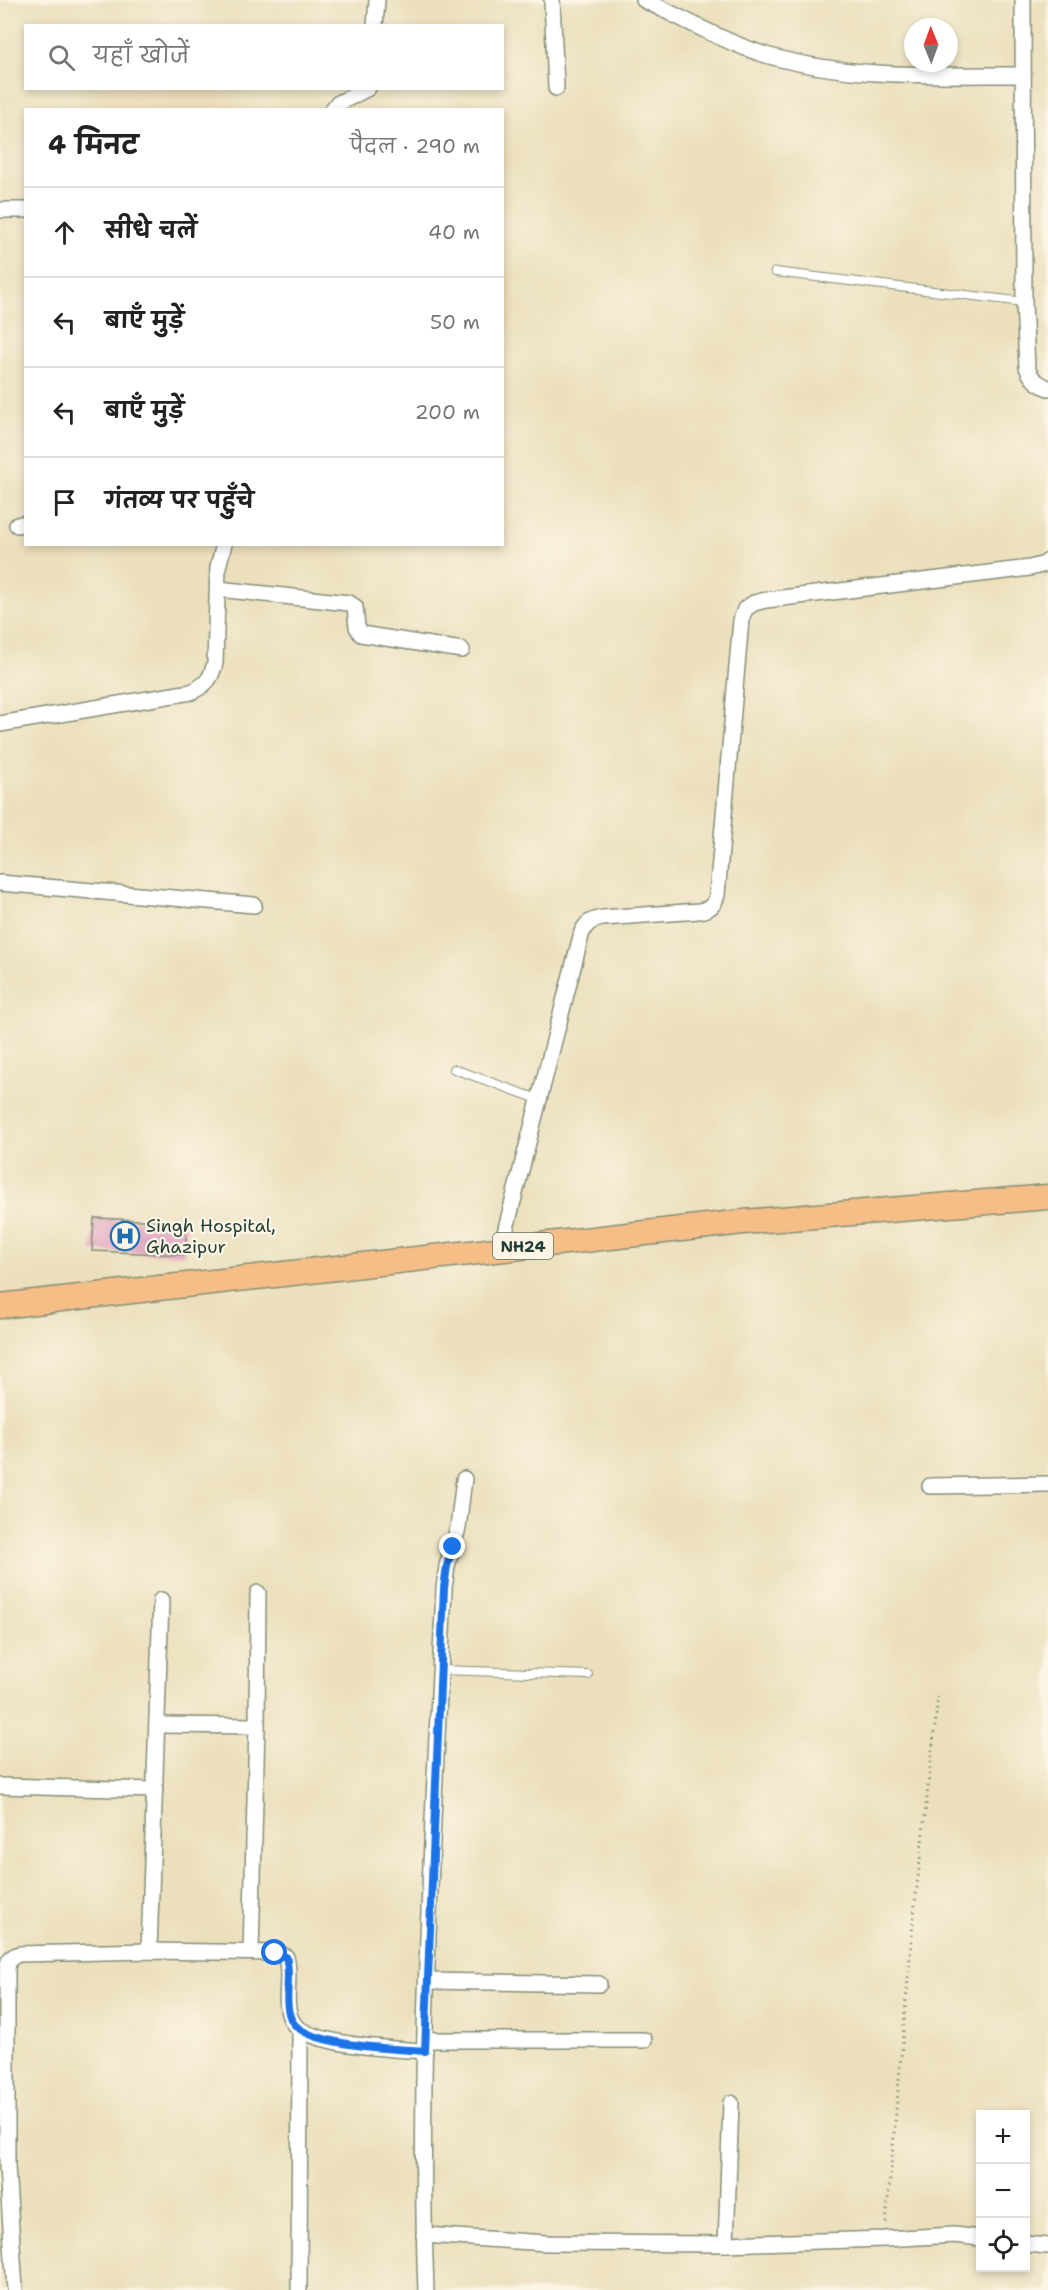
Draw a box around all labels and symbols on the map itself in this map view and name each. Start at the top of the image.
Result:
north arrow [904,18,958,72]
place label: Singh Hospital, Ghazipur [146,1214,276,1259]
hospital icon: Singh Hospital, Ghazipur [109,1220,141,1252]
road number: NH24 [493,1233,553,1259]
route end [439,1533,465,1559]
route start [261,1939,287,1965]

